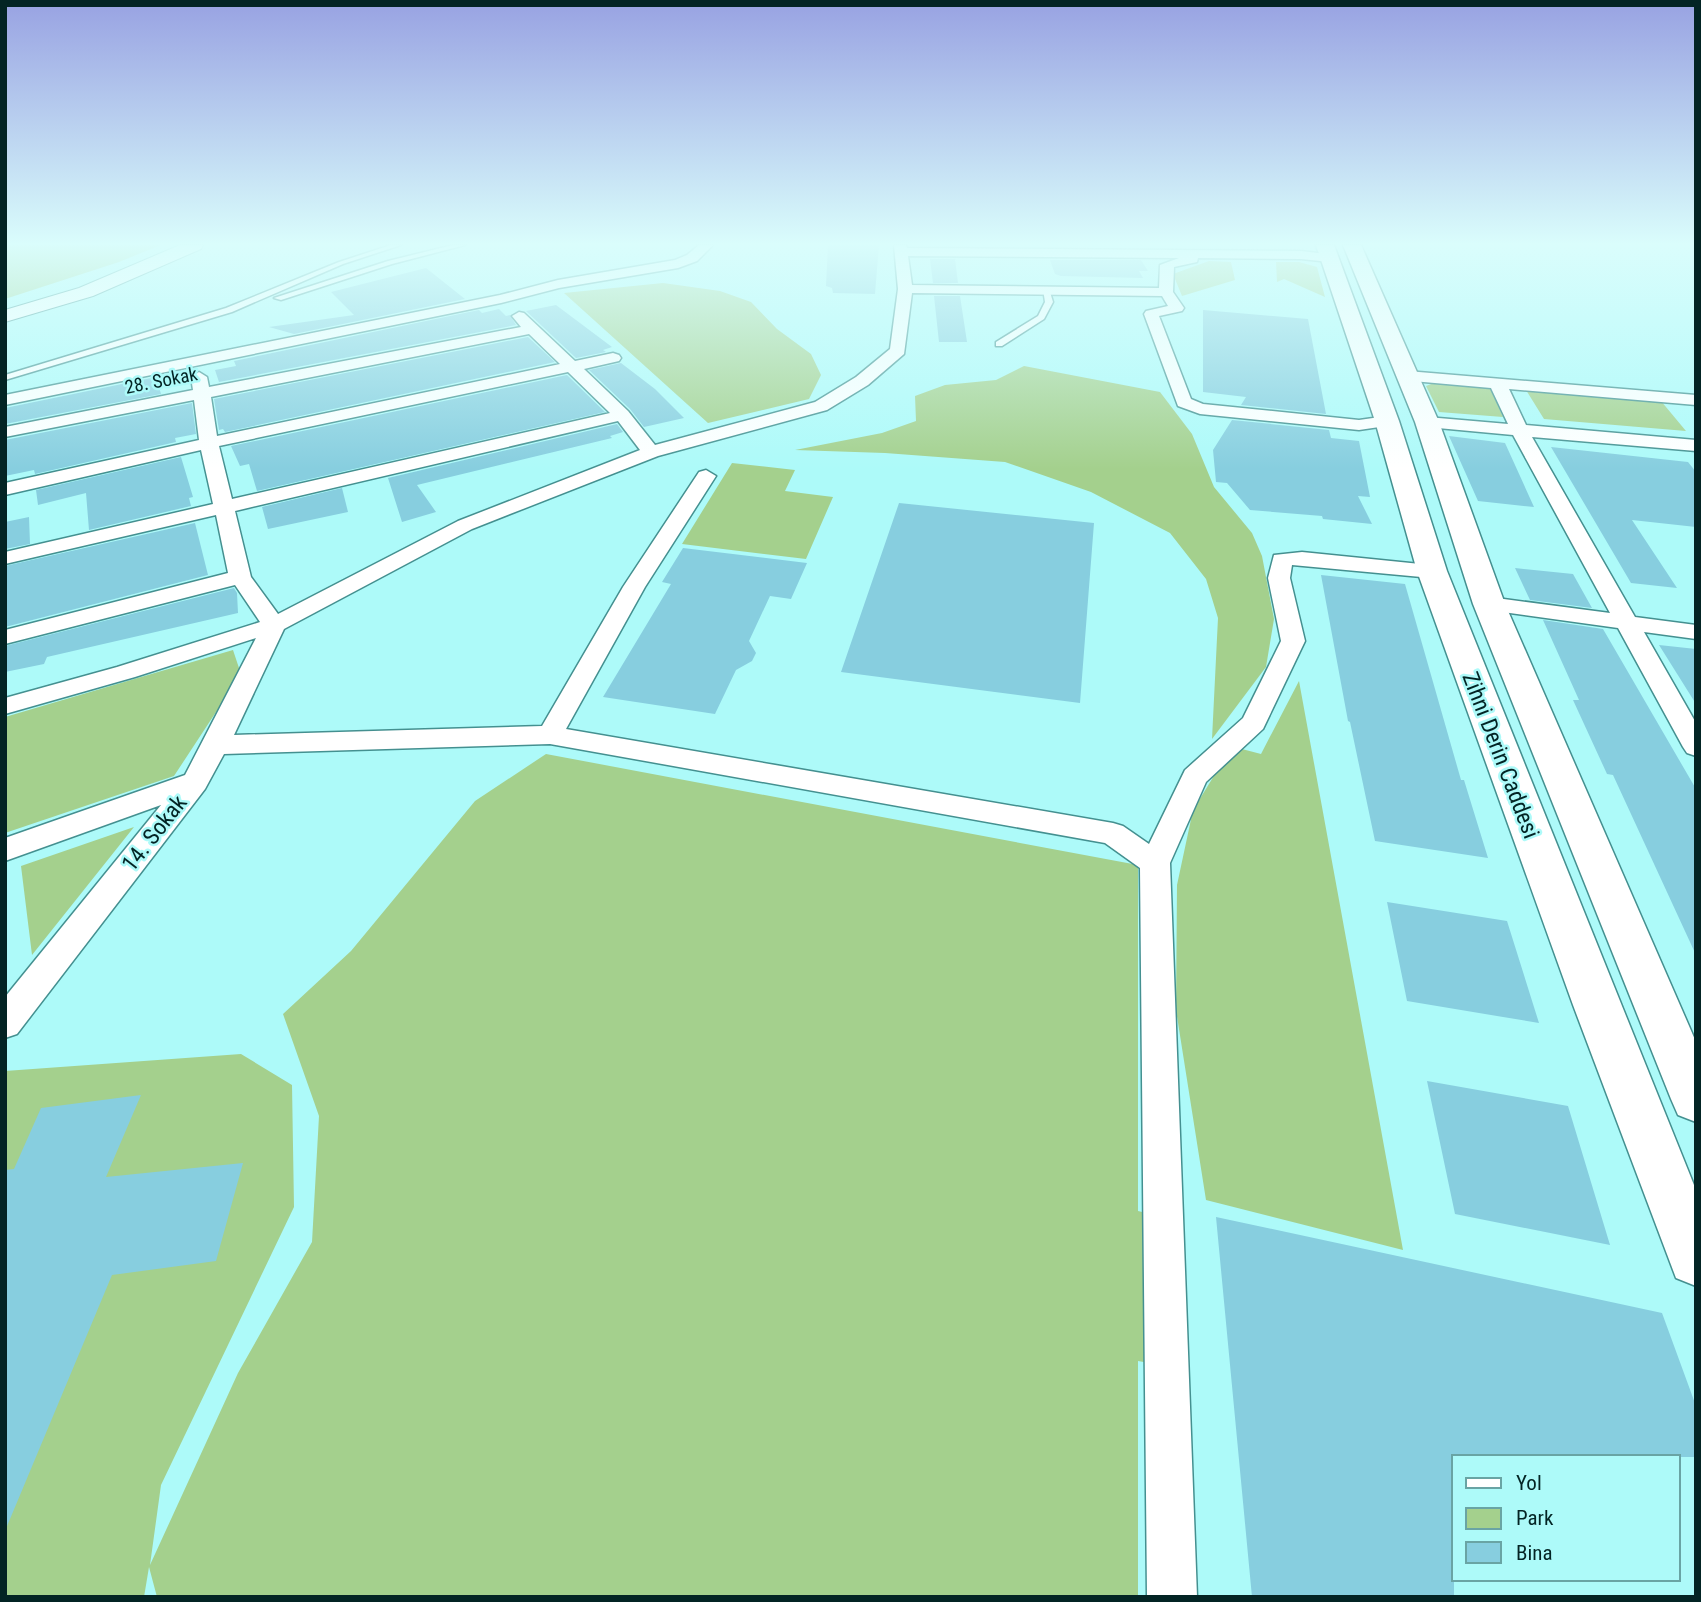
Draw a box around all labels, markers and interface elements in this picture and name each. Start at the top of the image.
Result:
street label: 28. Sokak [123,362,200,399]
street label: Zihni Derin Caddesi [1456,668,1545,842]
street label: 14. Sokak [116,789,193,877]
legend [1452,1455,1680,1581]
text: Yol [1516,1471,1542,1495]
text: Park [1516,1506,1554,1530]
text: Bina [1516,1541,1553,1565]

